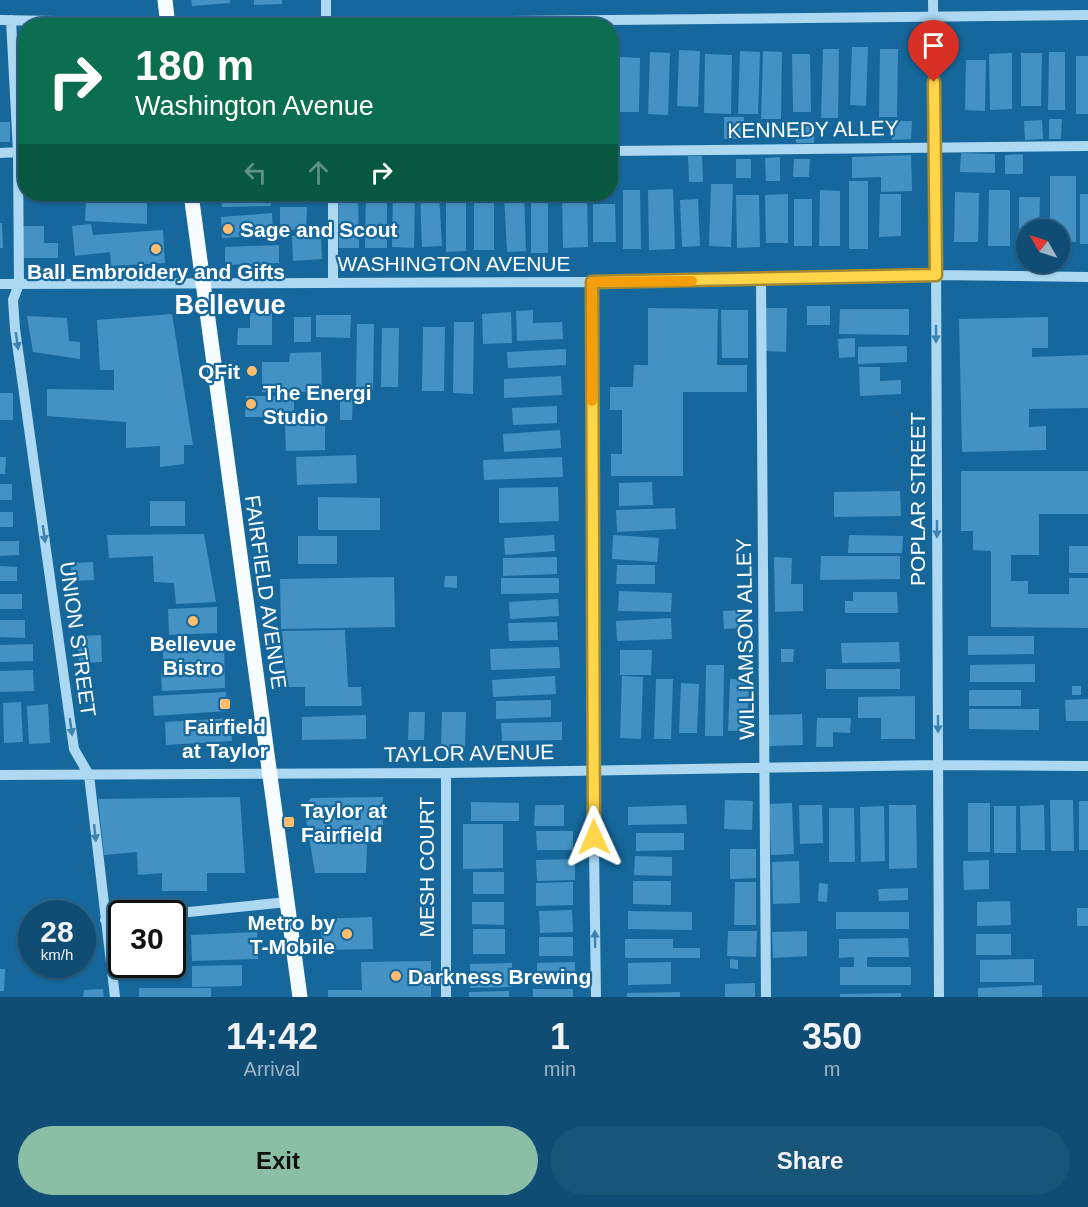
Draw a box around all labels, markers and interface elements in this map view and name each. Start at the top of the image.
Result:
pin [908,20,959,82]
icon: arrive [917,29,950,62]
icon: right [36,42,114,120]
text: 180 m [135,42,254,89]
text: Washington Avenue [135,91,374,121]
street label: KENNEDY ALLEY [727,116,899,142]
icon: left [239,156,272,189]
icon: ahead [302,156,335,189]
icon: right [365,156,398,189]
place label: Sage and Scout [240,218,398,241]
north arrow [1016,219,1070,273]
map controls [1016,219,1070,273]
marker: Sage and Scout [221,222,235,236]
marker: Ball Embroidery and Gifts [149,242,163,256]
street label: WASHINGTON AVENUE [338,252,570,275]
place label: Ball Embroidery and Gifts [27,260,285,283]
district label: Bellevue [174,290,286,320]
one-way arrow [931,324,941,343]
one-way arrow [13,332,22,351]
place label: QFit [198,360,240,383]
marker: QFit [245,364,259,378]
place label: The Energi Studio [263,381,372,428]
marker: The Energi Studio [244,397,258,411]
street label: POPLAR STREET [906,412,929,586]
street label: FAIRFIELD AVENUE [241,494,291,690]
one-way arrow [932,519,942,538]
one-way arrow [39,525,49,544]
street label: WILLIAMSON ALLEY [732,538,758,740]
street label: UNION STREET [56,560,100,718]
marker: Bellevue Bistro [186,614,200,628]
place label: Bellevue Bistro [150,632,236,679]
marker: Fairfield at Taylor [218,697,232,711]
one-way arrow [933,714,943,733]
place label: Fairfield at Taylor [182,715,268,762]
one-way arrow [66,718,75,737]
street label: TAYLOR AVENUE [384,740,554,766]
street label: MESH COURT [415,796,438,937]
place label: Taylor at Fairfield [301,799,387,846]
position arrow [562,805,626,869]
marker: Taylor at Fairfield [282,815,296,829]
one-way arrow [90,824,100,843]
speed limit sign: 30 [108,900,186,978]
place label: Metro by T-Mobile [247,911,335,958]
text: 28 [40,915,74,948]
marker: Metro by T-Mobile [340,927,354,941]
one-way arrow [590,929,600,948]
text: km/h [41,946,73,963]
place label: Darkness Brewing [408,965,591,988]
marker: Darkness Brewing [389,969,403,983]
text: 14:42 [226,1016,318,1057]
text: 1 [550,1016,570,1057]
text: 350 [802,1016,862,1057]
text: Arrival [244,1058,300,1080]
text: min [544,1058,576,1080]
text: m [824,1058,840,1080]
button: Exit [18,1126,538,1195]
button: Share [550,1126,1070,1195]

